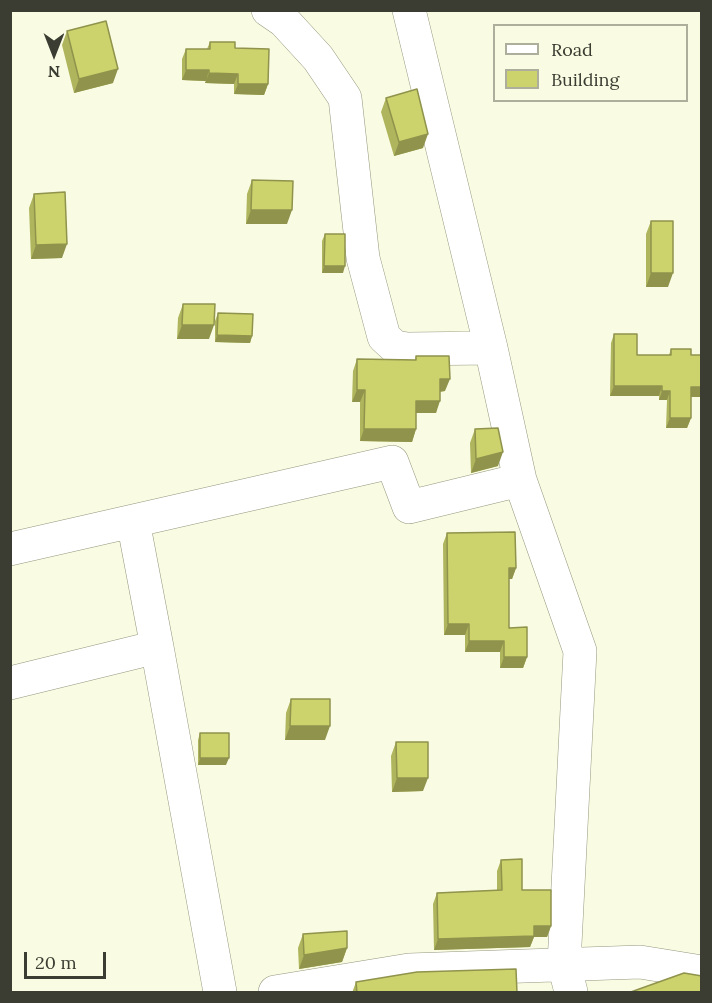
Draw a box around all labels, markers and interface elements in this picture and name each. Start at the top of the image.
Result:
north arrow [24,24,84,84]
legend [493,24,688,102]
text: Road [551,38,593,61]
text: N [48,62,60,82]
text: Building [551,68,619,91]
scale bar [27,940,110,978]
text: 20 m [35,951,77,974]

